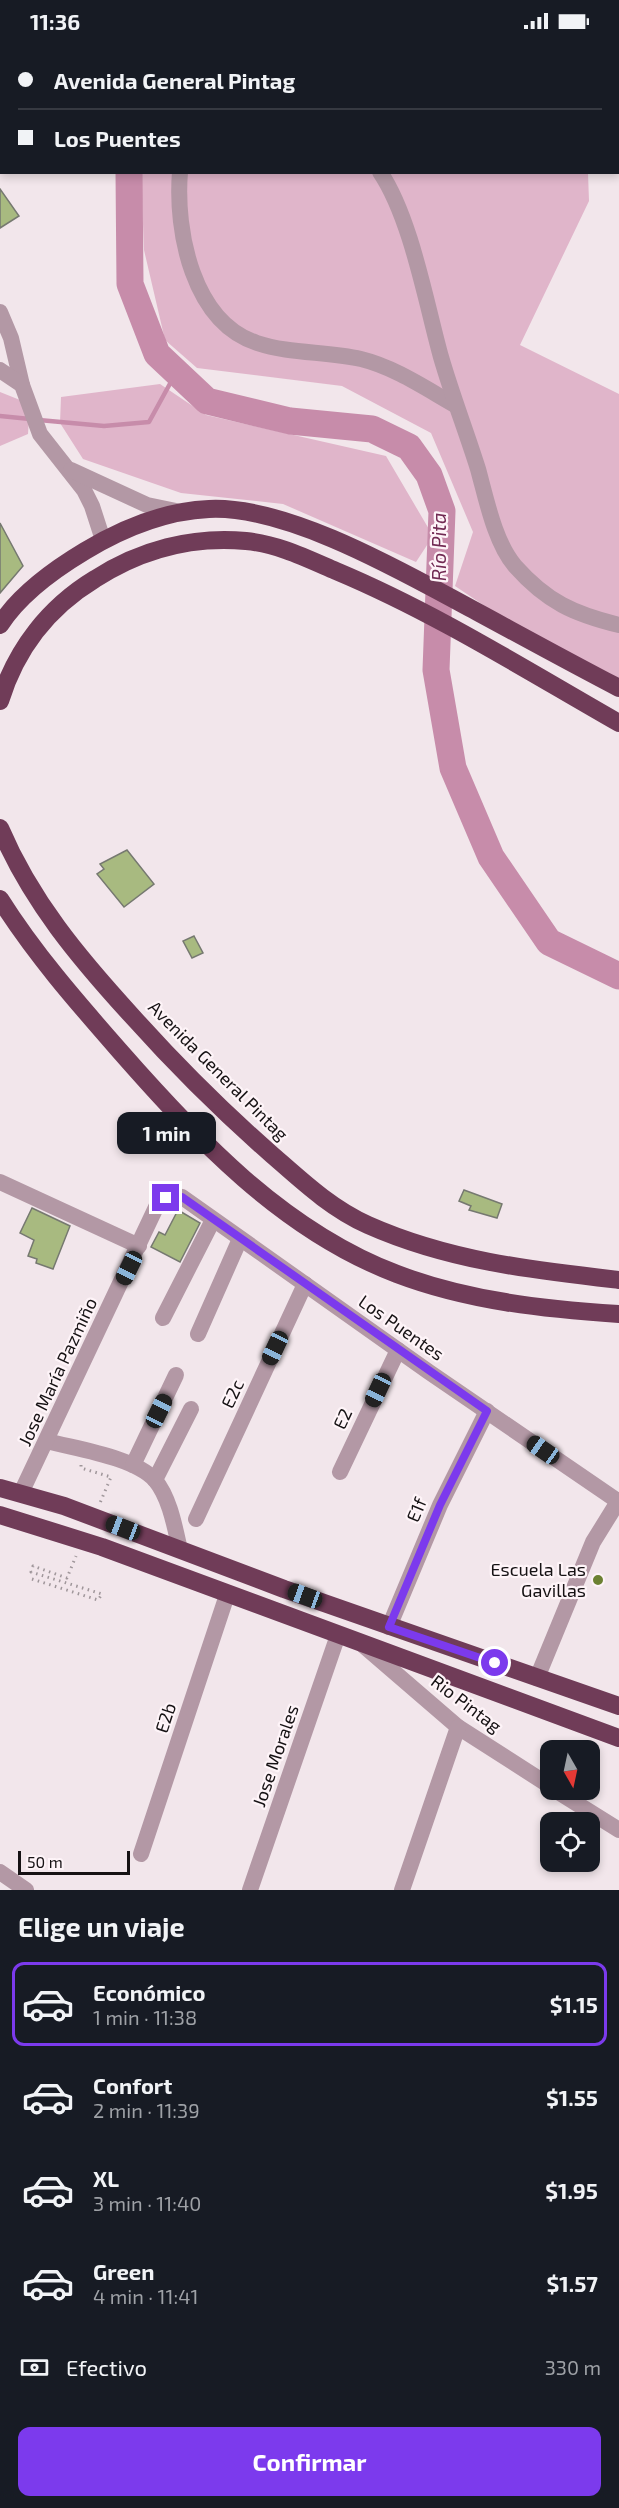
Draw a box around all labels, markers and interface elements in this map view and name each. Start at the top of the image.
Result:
text: 11:36 [30,8,80,34]
text: Avenida General Pintag [54,67,295,93]
text: Los Puentes [54,125,181,151]
water label: Río Pita [426,513,450,581]
street label: Avenida General Pintag [144,996,293,1145]
callout: 1 min [116,1111,216,1153]
text: 1 min [142,1121,191,1145]
route end [152,1184,179,1211]
car [113,1248,145,1288]
street label: Los Puentes [355,1290,449,1365]
street label: Jose María Pazmiño [13,1294,101,1449]
car [259,1328,291,1368]
car [362,1370,394,1410]
street label: E2c [216,1376,248,1411]
car [143,1391,175,1431]
street label: E2 [328,1405,356,1432]
car [523,1432,563,1468]
street label: E1f [401,1493,431,1525]
car [103,1513,143,1543]
place label: Escuela Las Gavillas [491,1558,586,1601]
marker: Escuela Las Gavillas [591,1573,605,1587]
car [285,1581,325,1611]
route start [481,1649,508,1676]
street label: Rio Pintag [427,1670,506,1737]
street label: E2b [150,1700,180,1736]
street label: Jose Morales [247,1702,303,1810]
north arrow [540,1740,600,1800]
map controls [540,1740,600,1872]
button: locate [540,1812,600,1872]
scale bar [18,1848,130,1876]
text: 50 m [27,1852,63,1871]
text: Elige un viaje [18,1910,185,1942]
icon: car [21,1977,75,2031]
text: Económico [93,1979,205,2005]
text: $1.15 [550,1991,598,2017]
text: 1 min · 11:38 [93,2005,197,2029]
icon: car [21,2070,75,2124]
text: Confort [93,2072,172,2098]
text: $1.55 [546,2084,598,2110]
text: 2 min · 11:39 [93,2098,200,2122]
icon: car [21,2163,75,2217]
text: XL [93,2165,119,2191]
text: $1.95 [545,2177,598,2203]
text: 3 min · 11:40 [93,2191,201,2215]
icon: car [21,2256,75,2310]
text: Green [93,2258,155,2284]
text: $1.57 [547,2270,598,2296]
text: 4 min · 11:41 [93,2284,198,2308]
icon: cash [18,2351,51,2384]
text: Efectivo [66,2354,147,2380]
text: 330 m [545,2355,601,2379]
button: Confirmar [18,2427,601,2496]

